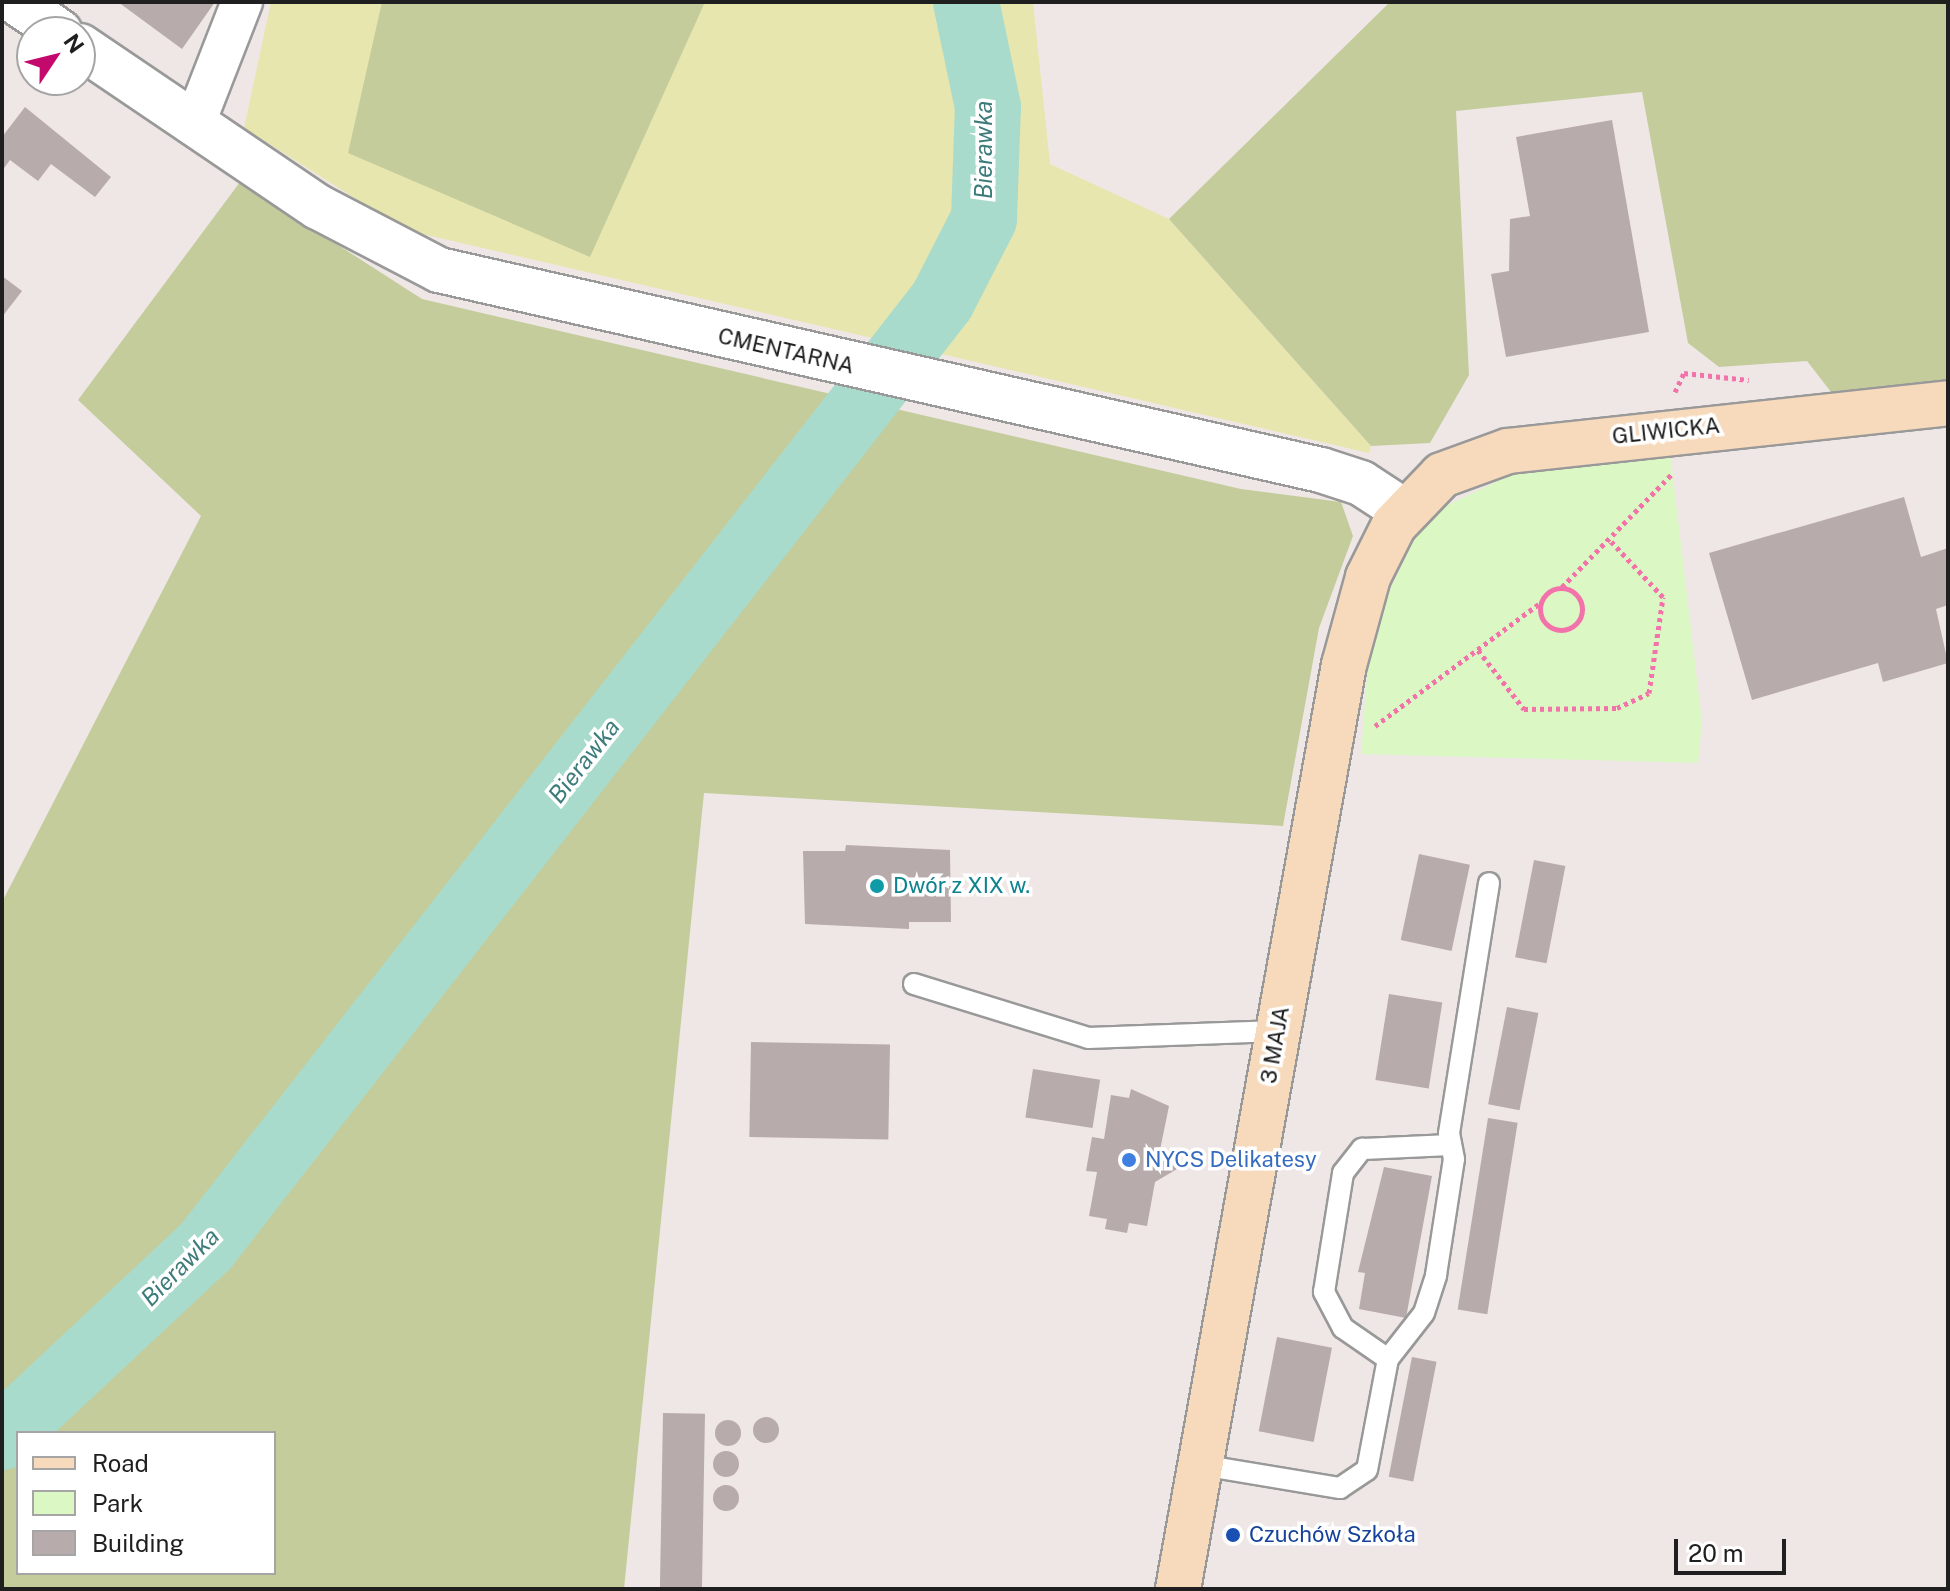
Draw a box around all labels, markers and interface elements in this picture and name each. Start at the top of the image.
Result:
north arrow [16,16,96,96]
text: N [58,29,90,58]
water label: Bierawka [970,101,998,199]
street label: CMENTARNA [715,323,857,379]
street label: GLIWICKA [1611,412,1721,450]
water label: Bierawka [542,713,626,809]
place label: Dwór z XIX w. [893,873,1030,899]
marker: Dwór z XIX w. [868,877,886,895]
street label: 3 MAJA [1255,1004,1295,1086]
place label: NYCS Delikatesy [1145,1147,1317,1173]
marker: NYCS Delikatesy [1120,1151,1138,1169]
water label: Bierawka [135,1222,225,1312]
legend [16,1431,276,1575]
text: Road [92,1449,149,1477]
text: Park [92,1489,143,1517]
place label: Czuchów Szkoła [1249,1522,1416,1548]
scale bar [1678,1523,1790,1573]
marker: Czuchów Szkoła [1224,1526,1242,1544]
text: Building [92,1529,184,1557]
text: 20 m [1688,1539,1744,1567]

